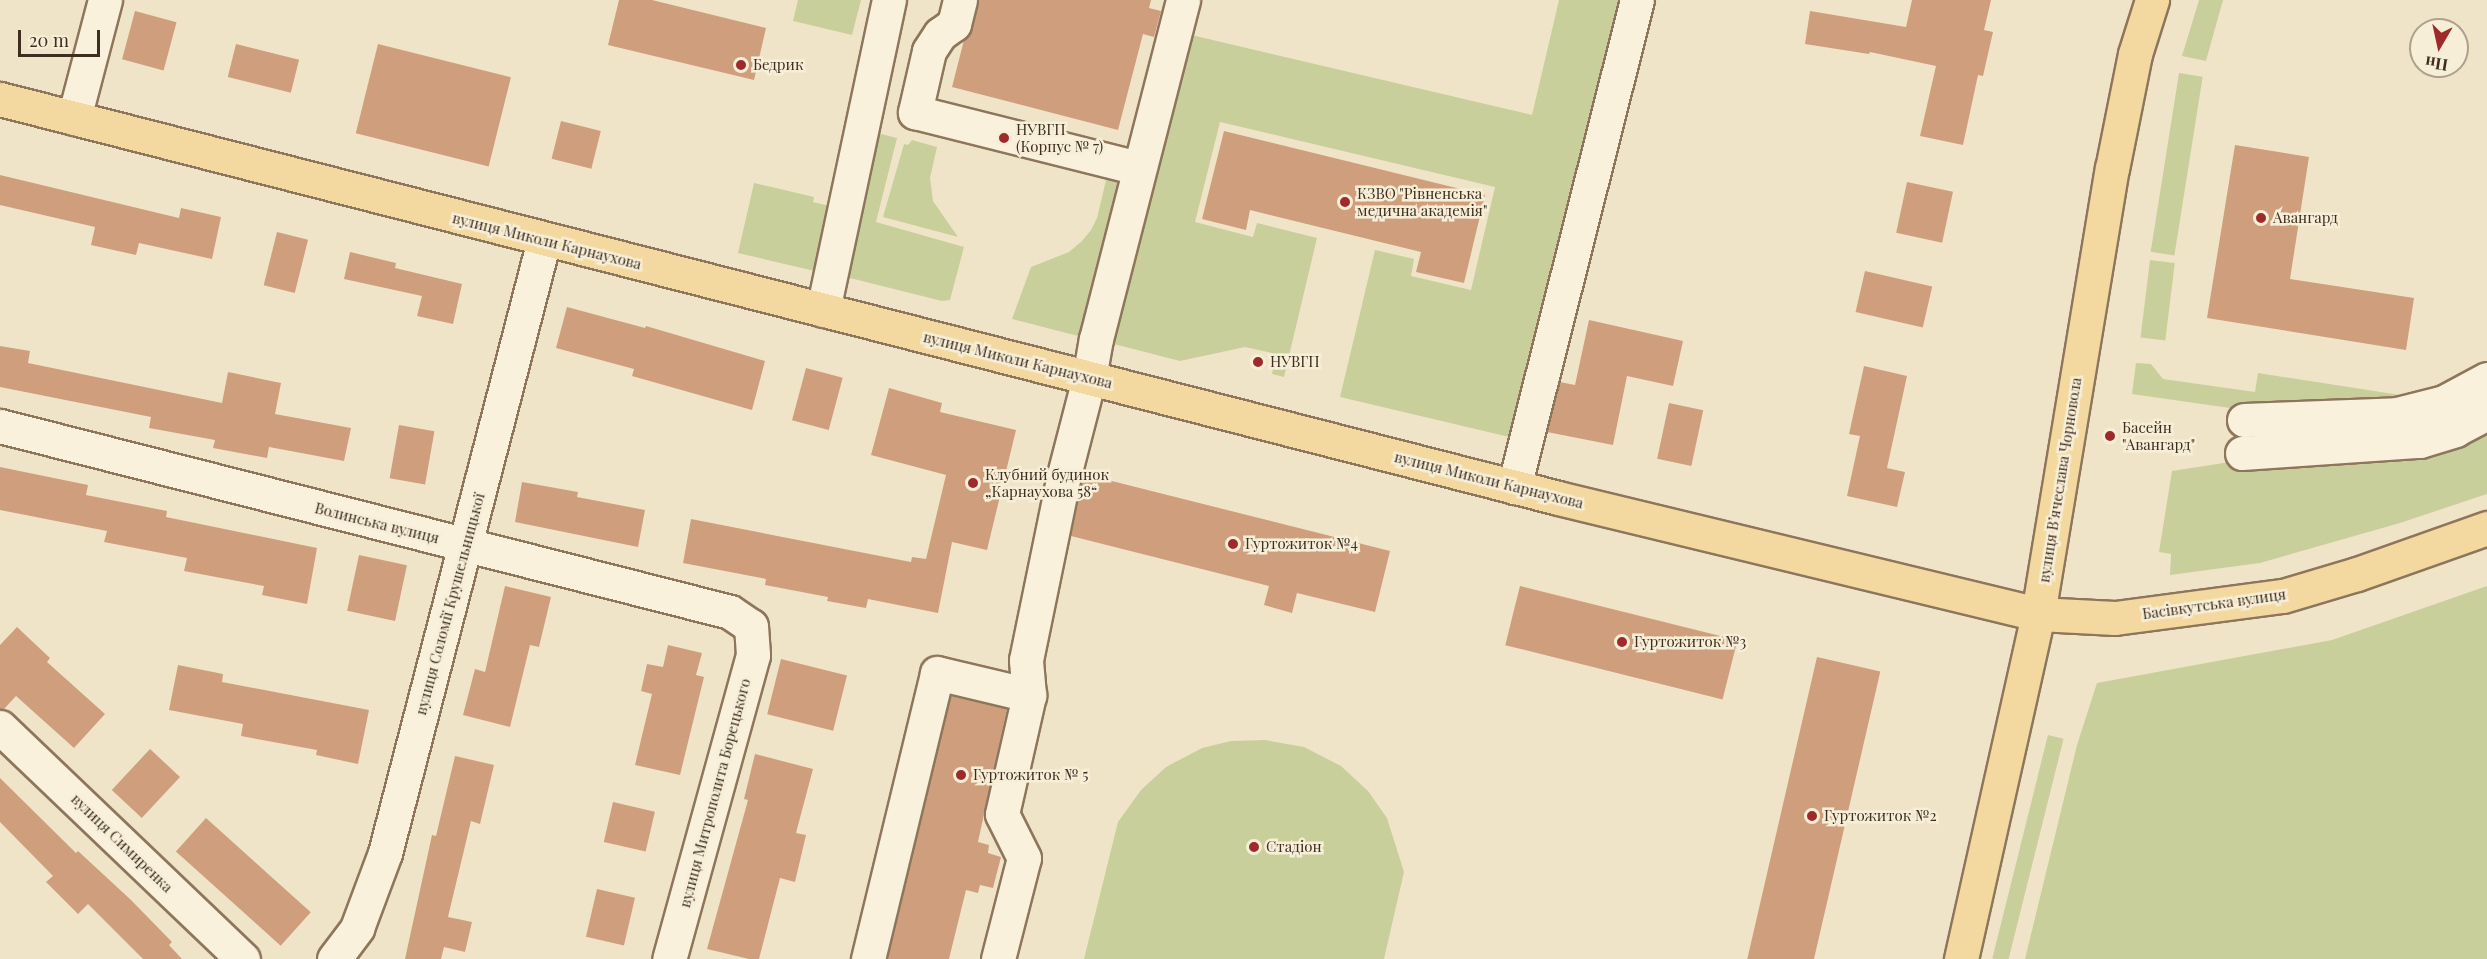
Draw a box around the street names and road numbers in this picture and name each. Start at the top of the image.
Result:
street label: вулиця Миколи Карнаухова [451,209,643,273]
street label: вулиця Миколи Карнаухова [922,328,1114,392]
street label: вулиця Вʼячеслава Чорновола [2035,376,2085,584]
street label: вулиця Миколи Карнаухова [1393,448,1585,512]
street label: вулиця Соломії Крушельницької [412,491,488,717]
street label: Волинська вулиця [313,499,441,547]
street label: Басівкутська вулиця [2141,585,2287,623]
street label: вулиця Митрополита Борецького [676,676,754,910]
street label: вулиця Симиренка [68,790,176,896]

